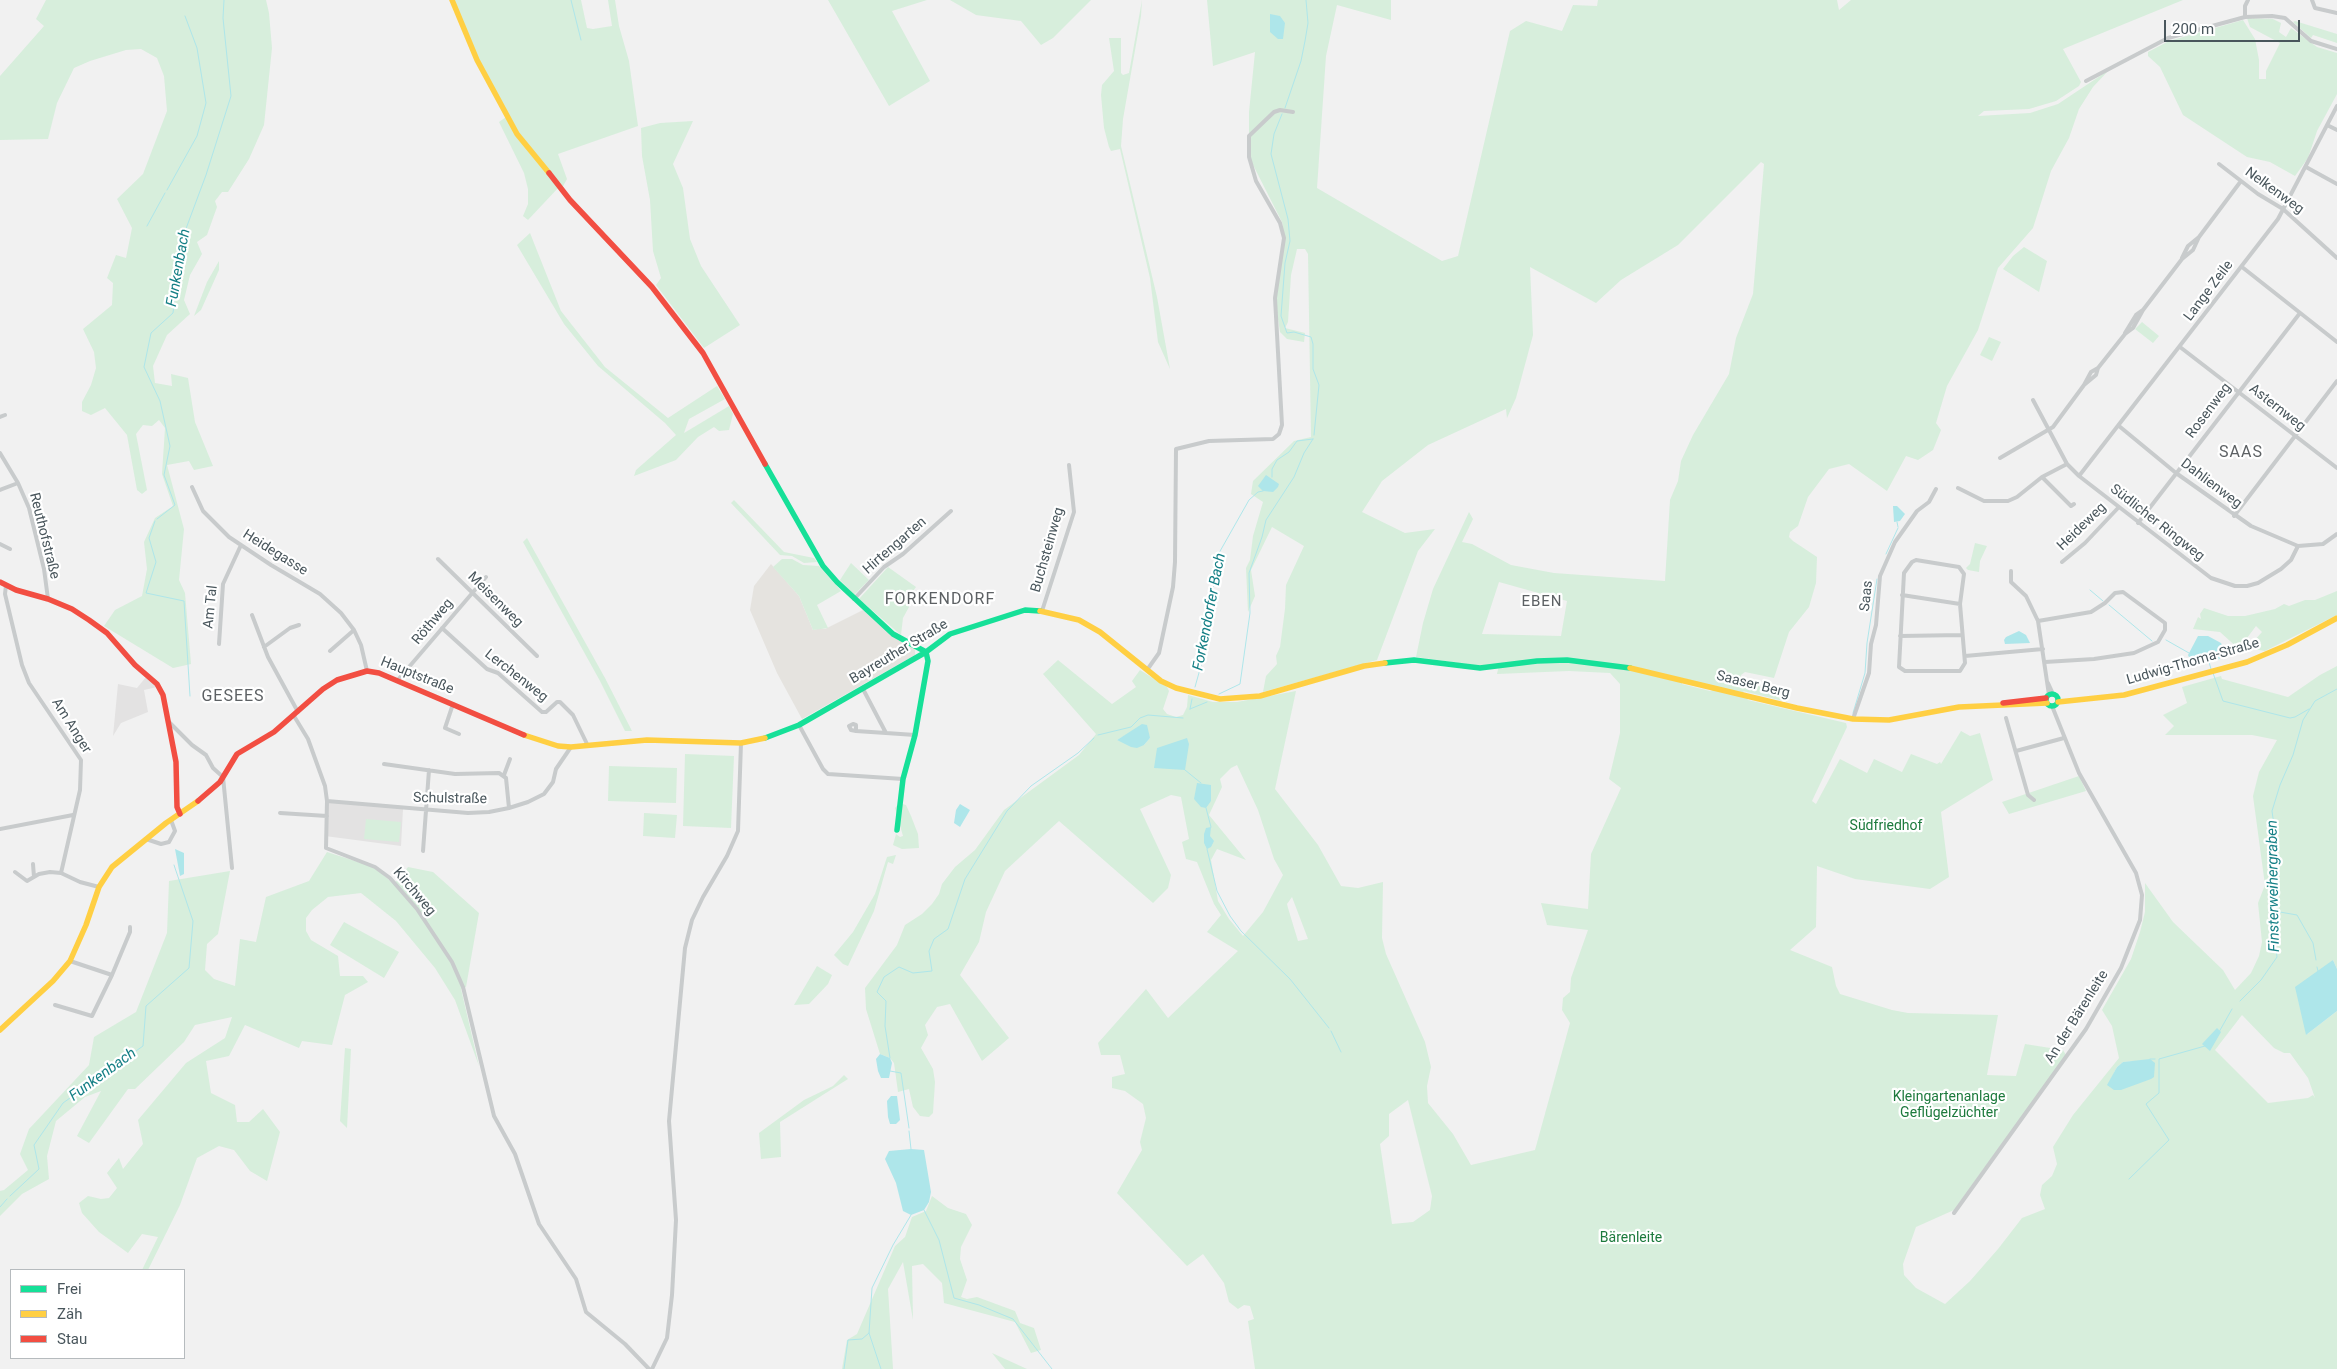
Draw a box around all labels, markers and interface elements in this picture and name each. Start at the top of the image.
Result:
scale bar [2167,10,2303,42]
text: 200 m [2172,20,2214,38]
street label: Nelkenweg [2241,164,2307,218]
water label: Funkenbach [163,228,195,308]
street label: Lange Zeile [2181,257,2237,325]
street label: Rosenweg [2183,380,2235,442]
street label: Asternweg [2246,381,2308,435]
district label: SAAS [2219,443,2263,463]
street label: Dahlienweg [2177,456,2245,512]
street label: Südlicher Ringweg [2107,481,2207,565]
street label: Reuthofstraße [25,491,63,581]
street label: Heideweg [2054,499,2110,555]
street label: Buchsteinweg [1028,506,1068,594]
street label: Hirtengarten [860,514,930,578]
street label: Heidegasse [239,526,311,580]
water label: Forkendorfer Bach [1190,552,1230,672]
street label: Meisenweg [464,569,526,631]
street label: Saas [1857,580,1877,612]
street label: Am Tal [200,584,222,630]
district label: FORKENDORF [884,590,996,610]
district label: EBEN [1521,593,1563,611]
street label: Röthweg [409,596,457,648]
street label: Bayreuther Straße [847,616,951,688]
street label: Ludwig-Thoma-Straße [2125,635,2261,689]
street label: Lerchenweg [481,646,551,706]
street label: Hauptstraße [378,654,456,698]
street label: Saaser Berg [1715,668,1791,702]
district label: GESEES [201,687,265,707]
street label: Am Anger [48,695,94,757]
street label: Schulstraße [413,790,487,808]
park label: Südfriedhof [1850,818,1922,834]
water label: Finsterweihergraben [2264,820,2284,952]
street label: Kirchweg [389,865,439,919]
street label: An der Bärenleite [2042,968,2112,1066]
water label: Funkenbach [66,1045,140,1105]
park label: Kleingartenanlage Geflügelzüchter [1893,1089,2005,1122]
park label: Bärenleite [1600,1230,1662,1246]
legend [10,1269,185,1359]
text: Frei [57,1280,82,1298]
text: Zäh [57,1305,82,1323]
text: Stau [57,1330,87,1348]

